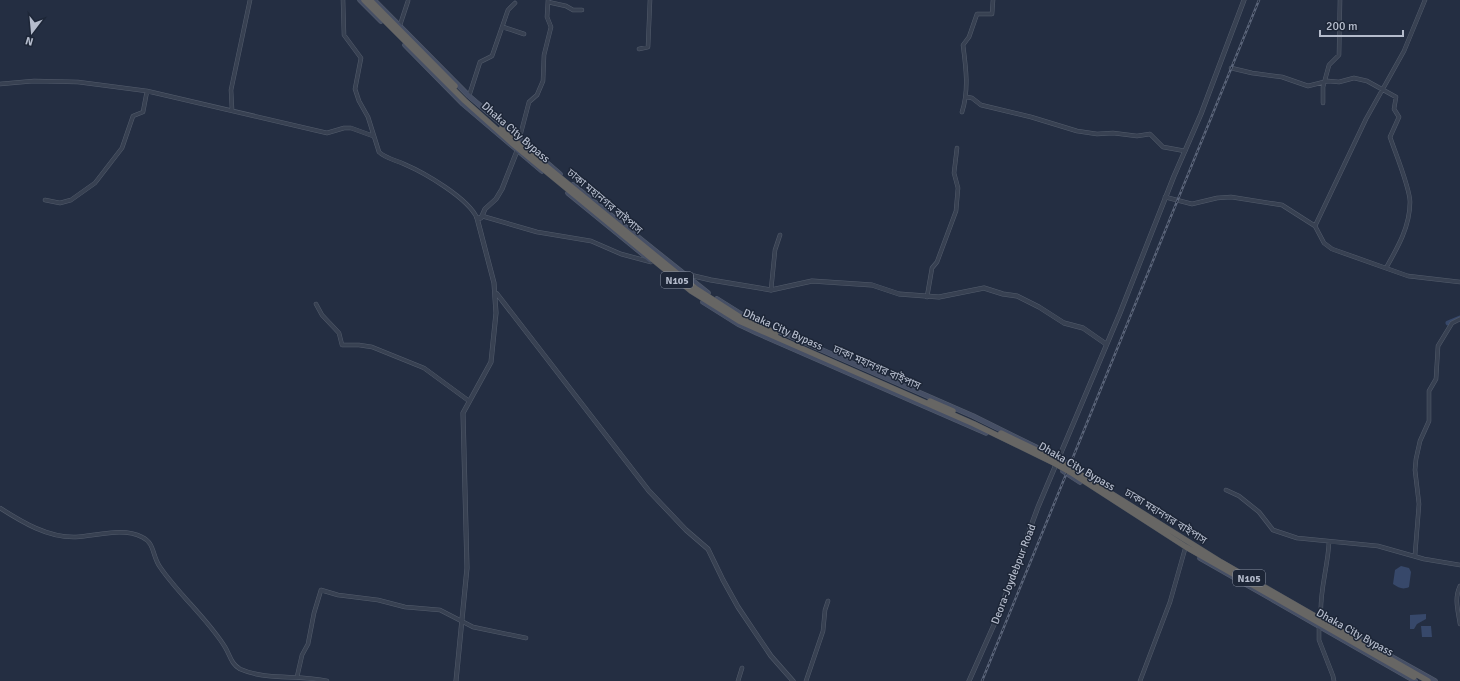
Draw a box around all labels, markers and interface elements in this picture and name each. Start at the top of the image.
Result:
north arrow [12,12,52,52]
scale bar [1320,12,1403,38]
text: 200 m [1326,19,1358,34]
text: N [24,34,35,48]
street label: Dhaka City Bypass [479,99,552,166]
street label: ঢাকা মহানগর বাইপাস [564,165,645,237]
road number: N105 [661,272,693,288]
street label: Dhaka City Bypass [741,306,825,353]
street label: ঢাকা মহানগর বাইপাস [830,342,923,393]
street label: Dhaka City Bypass [1036,439,1117,494]
street label: ঢাকা মহানগর বাইপাস [1121,485,1209,547]
street label: Deora-Joydebpur Road [988,522,1039,626]
road number: N105 [1233,570,1265,586]
street label: Dhaka City Bypass [1314,606,1396,659]

